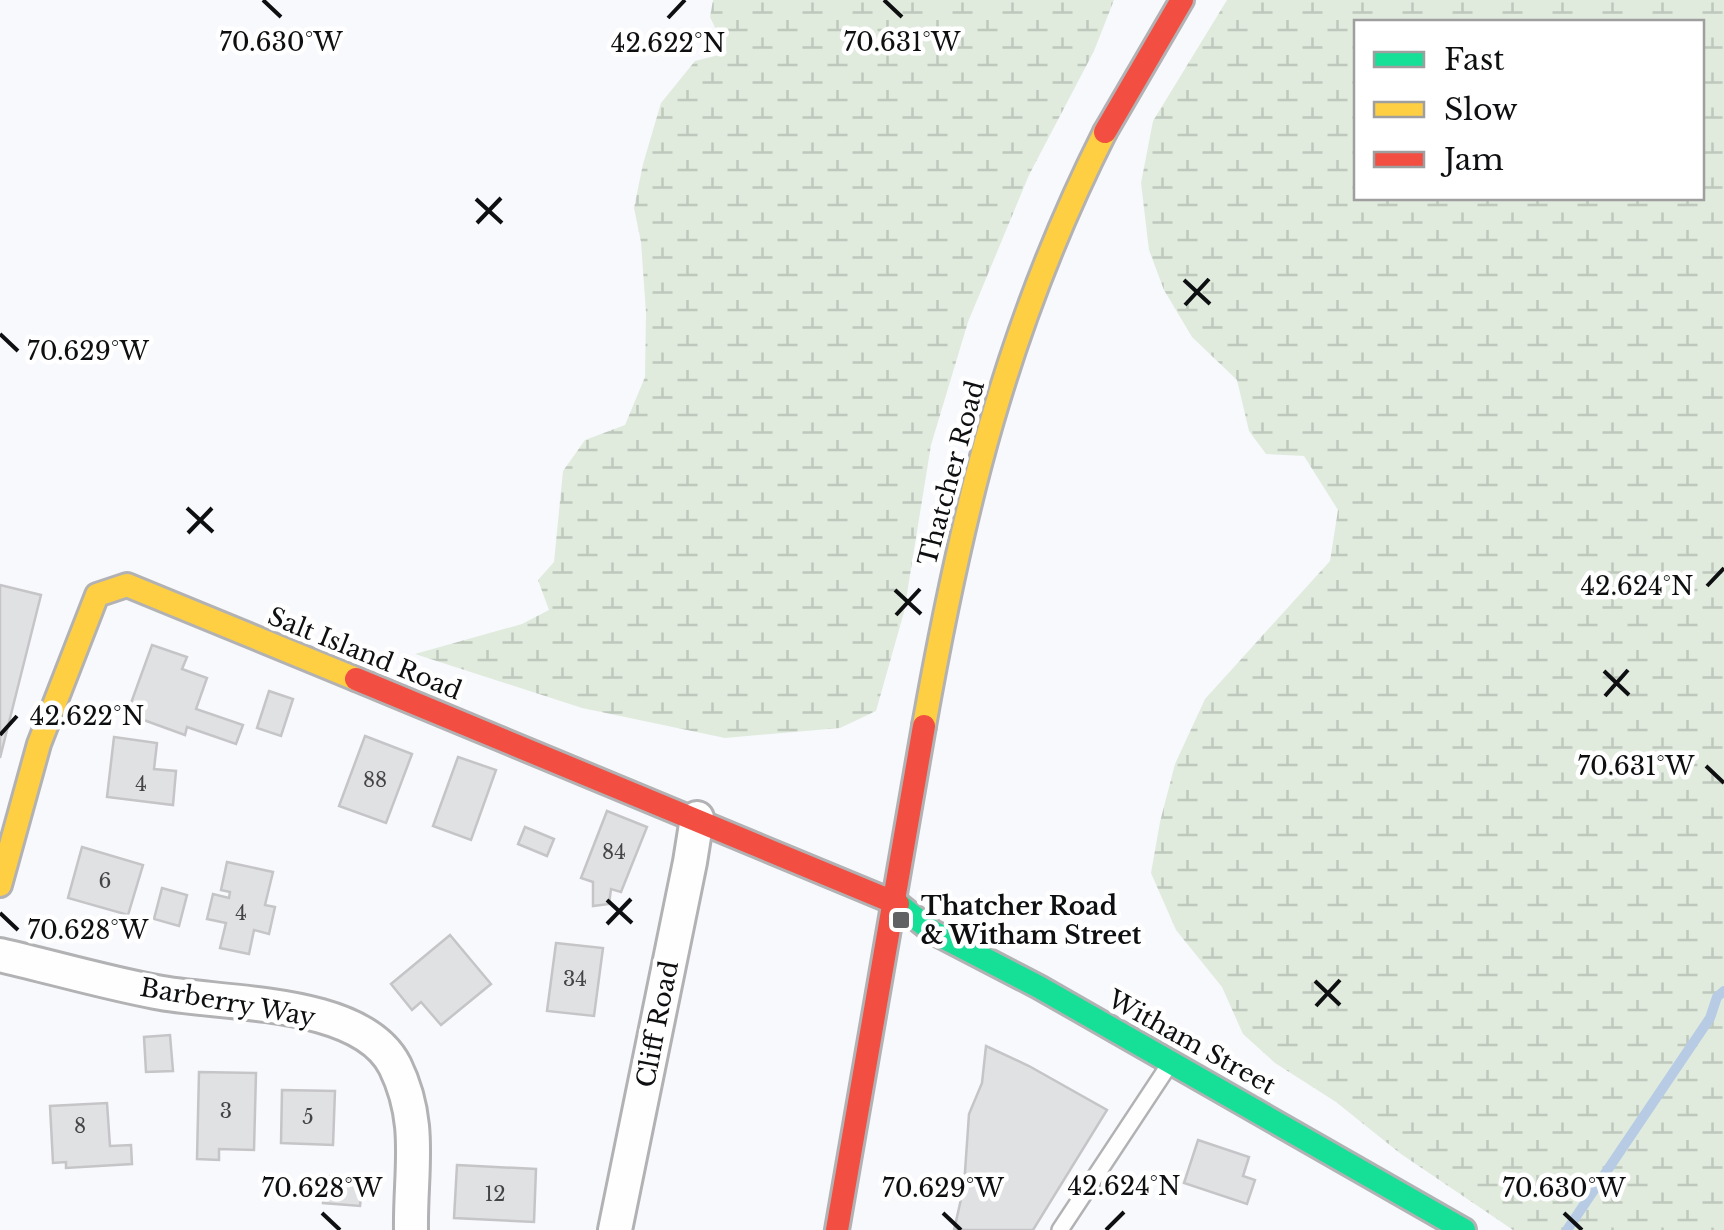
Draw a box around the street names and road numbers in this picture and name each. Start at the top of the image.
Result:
street label: Thatcher Road [912,377,991,569]
street label: Salt Island Road [263,600,466,706]
street label: Cliff Road [630,958,685,1090]
street label: Barberry Way [138,972,318,1033]
street label: Witham Street [1101,983,1282,1102]

